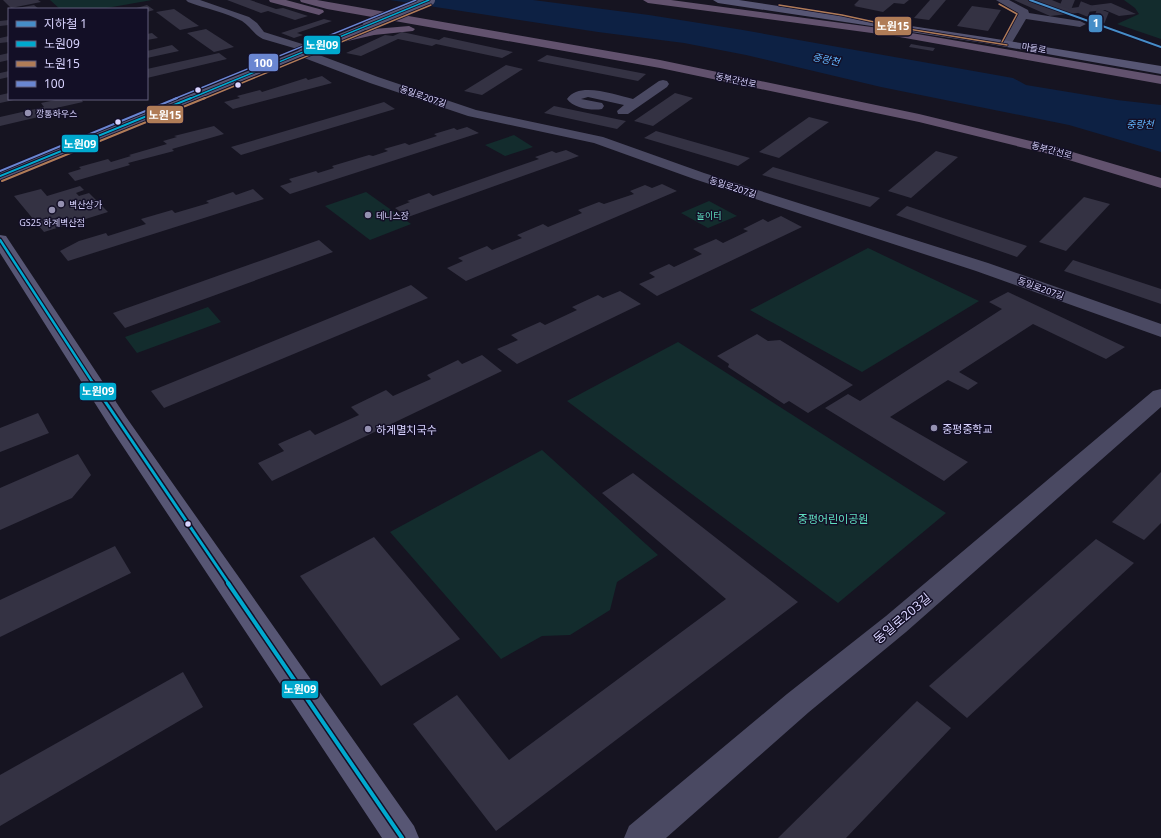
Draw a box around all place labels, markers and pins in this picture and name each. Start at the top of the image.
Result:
unlabelled marker [233,80,243,90]
unlabelled marker [193,85,203,95]
place label: 깡통하우스 [36,107,77,120]
marker: 깡통하우스 [23,108,33,118]
unlabelled marker [113,117,123,127]
place label: 벽산상가 [69,198,103,211]
marker: 벽산상가 [56,199,66,209]
marker: GS25 하계벽산점 [47,205,57,215]
place label: 테니스장 [376,209,409,222]
marker: 테니스장 [363,210,373,220]
place label: GS25 하계벽산점 [19,216,85,229]
place label: 중평중학교 [942,421,993,436]
place label: 하계멸치국수 [376,422,437,437]
marker: 중평중학교 [929,423,939,433]
marker: 하계멸치국수 [363,424,373,434]
unlabelled marker [183,519,193,529]

